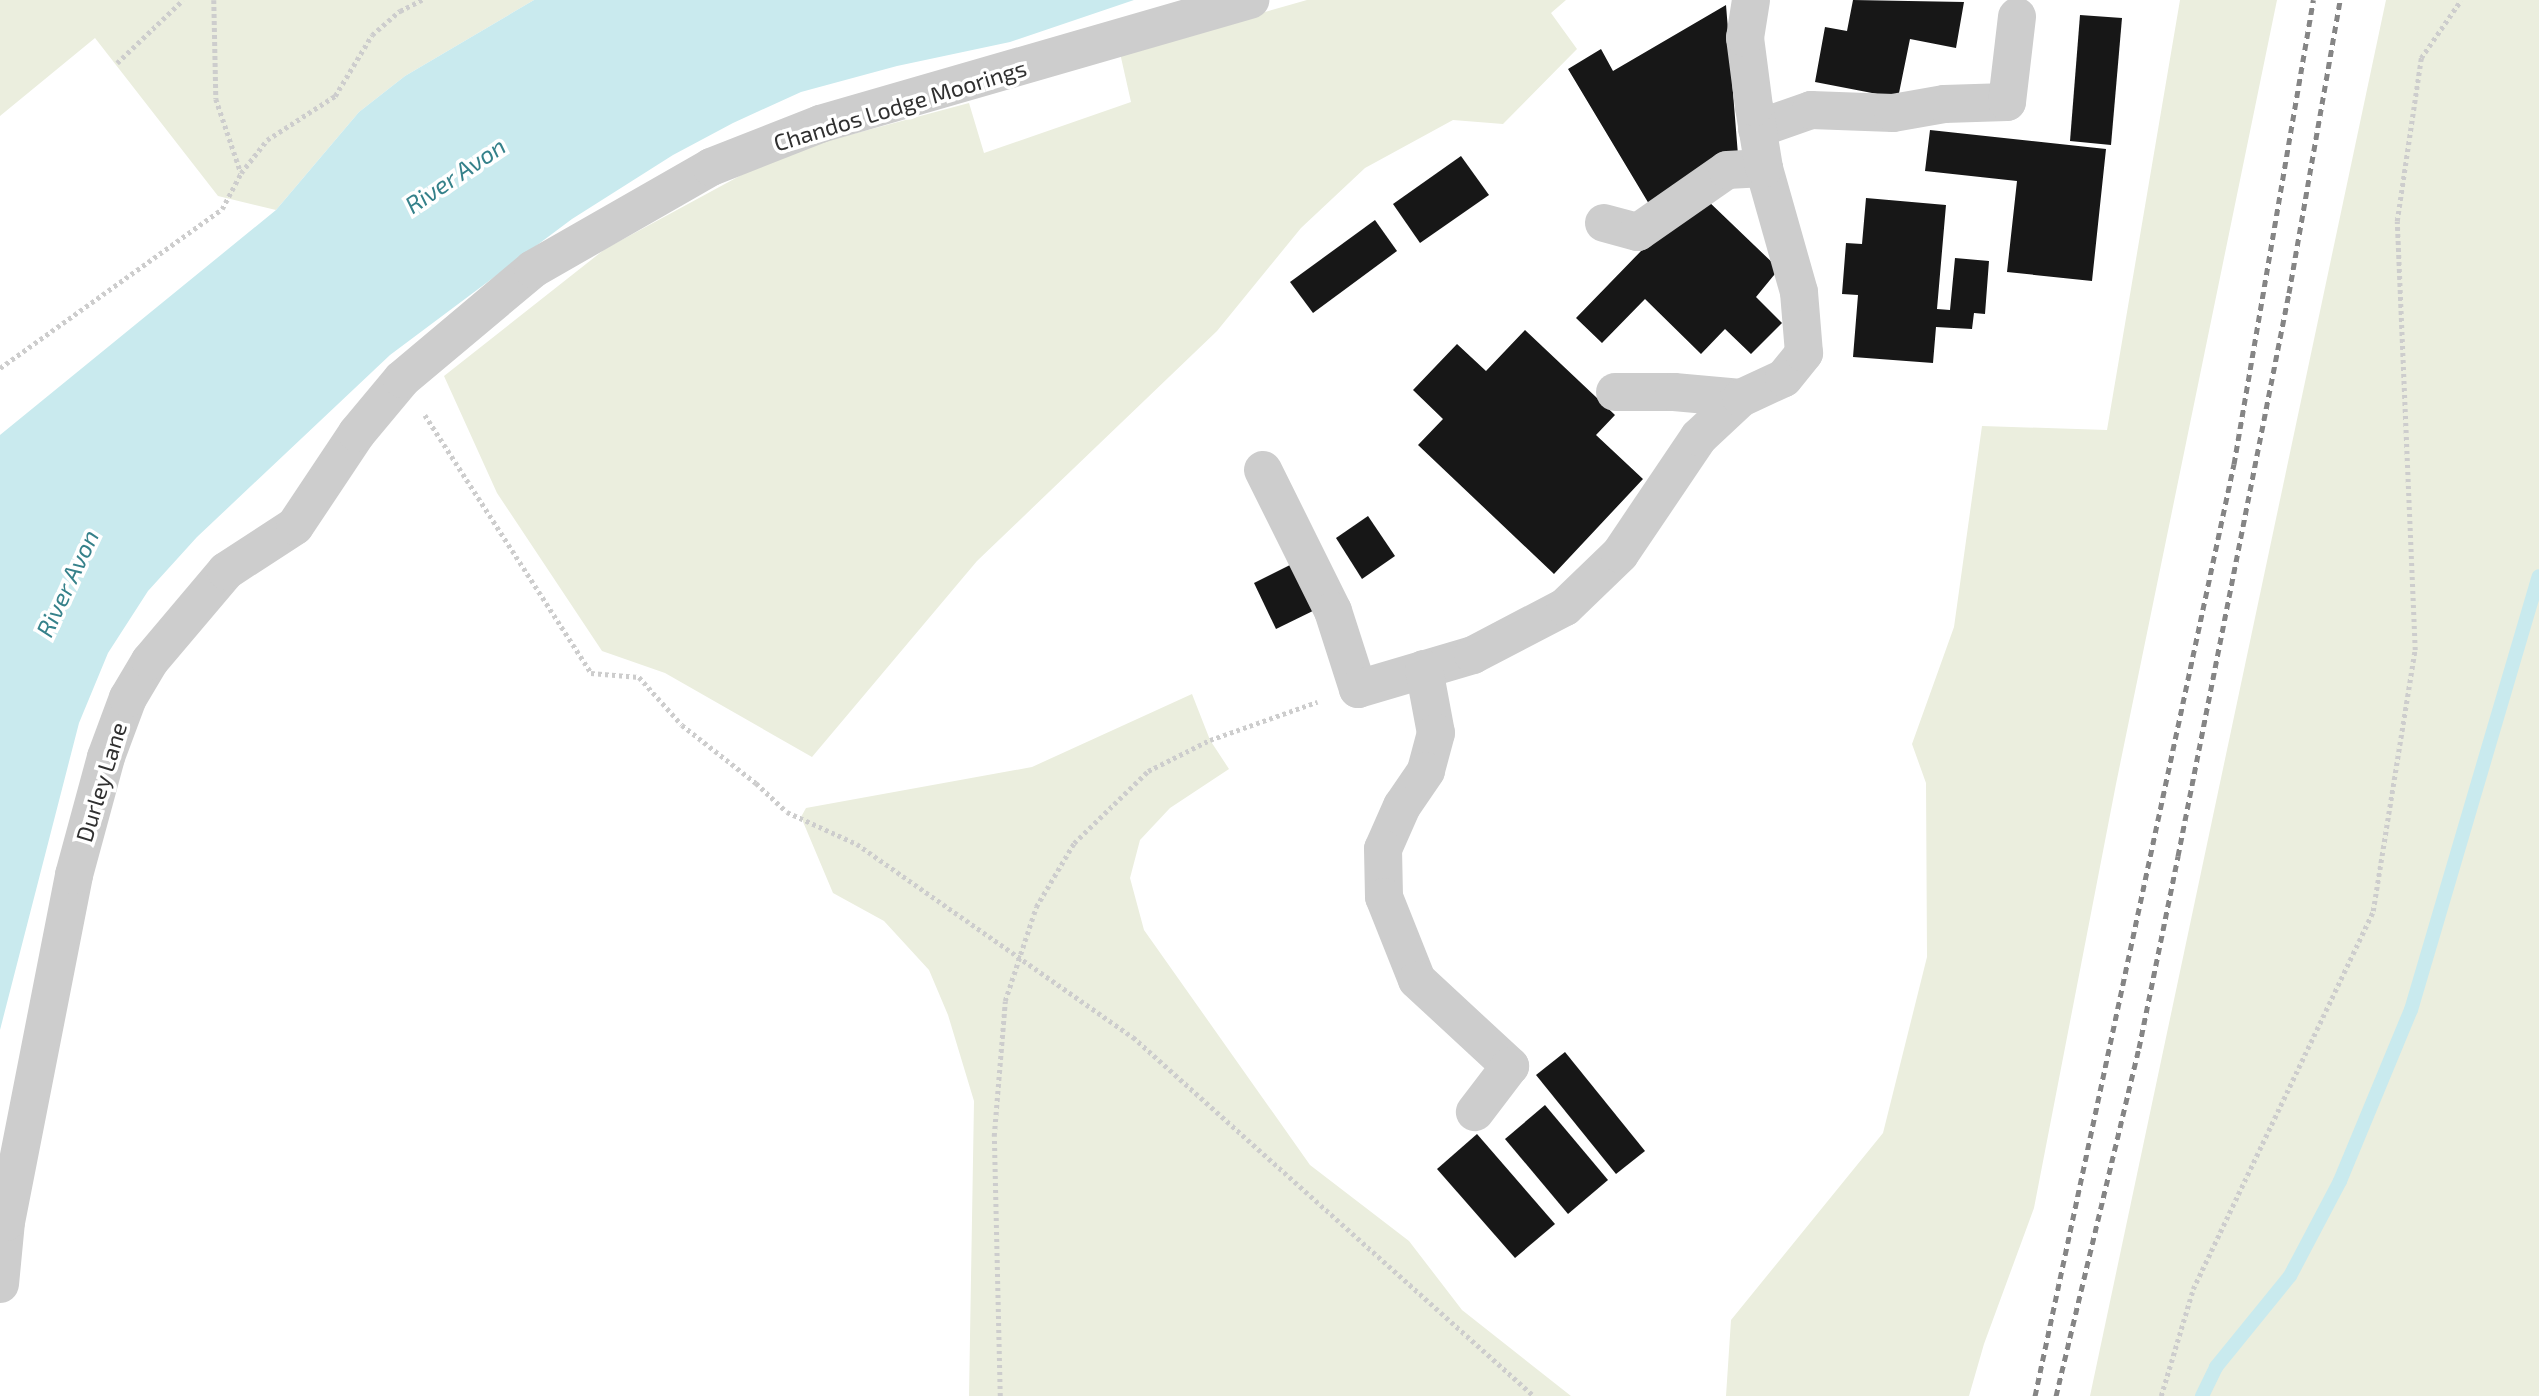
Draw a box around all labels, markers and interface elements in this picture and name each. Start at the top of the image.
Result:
street label: Chandos Lodge Moorings [770,53,1030,157]
water label: River Avon [399,131,511,219]
water label: River Avon [29,524,105,642]
street label: Durley Lane [70,719,132,845]

